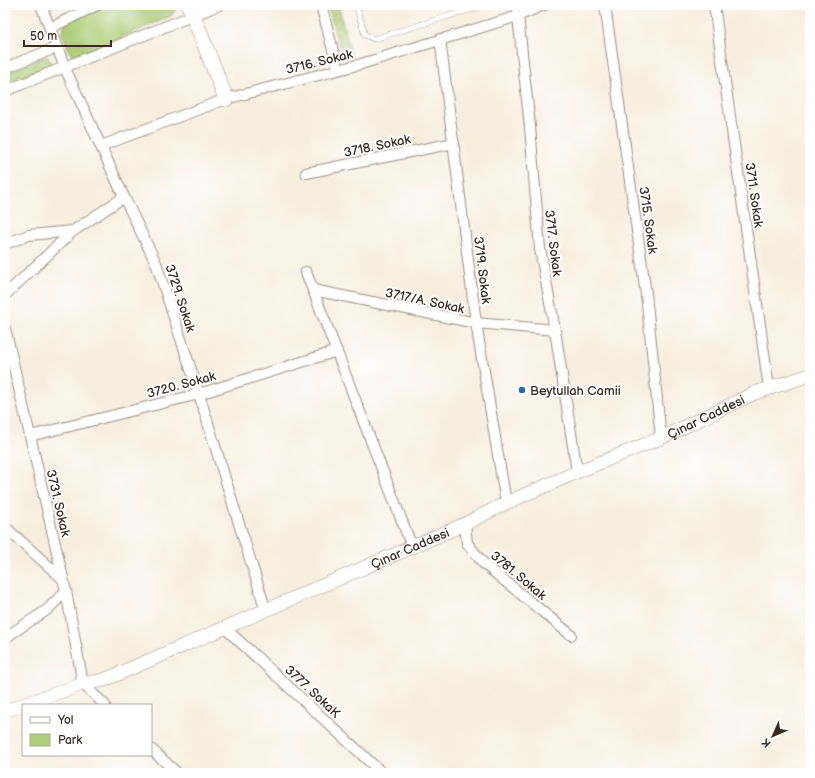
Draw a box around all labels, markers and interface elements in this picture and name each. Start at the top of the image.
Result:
scale bar [24,22,111,48]
text: 50 m [30,29,57,44]
street label: 3716. Sokak [284,46,355,78]
street label: 3718. Sokak [342,131,413,161]
street label: 3711. Sokak [742,162,767,229]
street label: 3715. Sokak [635,185,661,255]
street label: 3717. Sokak [541,209,565,278]
street label: 3719. Sokak [470,235,494,305]
street label: 3729. Sokak [162,262,199,335]
street label: 3717/A. Sokak [384,285,466,317]
street label: 3720. Sokak [145,368,218,402]
place label: Beytullah Camii [530,383,621,399]
marker: Beytullah Camii [517,385,527,395]
street label: Çınar Caddesi [665,392,748,443]
street label: 3731. Sokak [43,468,74,539]
street label: Çınar Caddesi [368,525,452,573]
street label: 3781. Sokak [487,548,550,604]
street label: 3777. SokaK [281,662,344,722]
legend [22,704,152,756]
text: Yol [57,713,73,728]
north arrow [753,716,793,756]
text: Park [58,733,82,748]
text: K [759,735,774,750]

